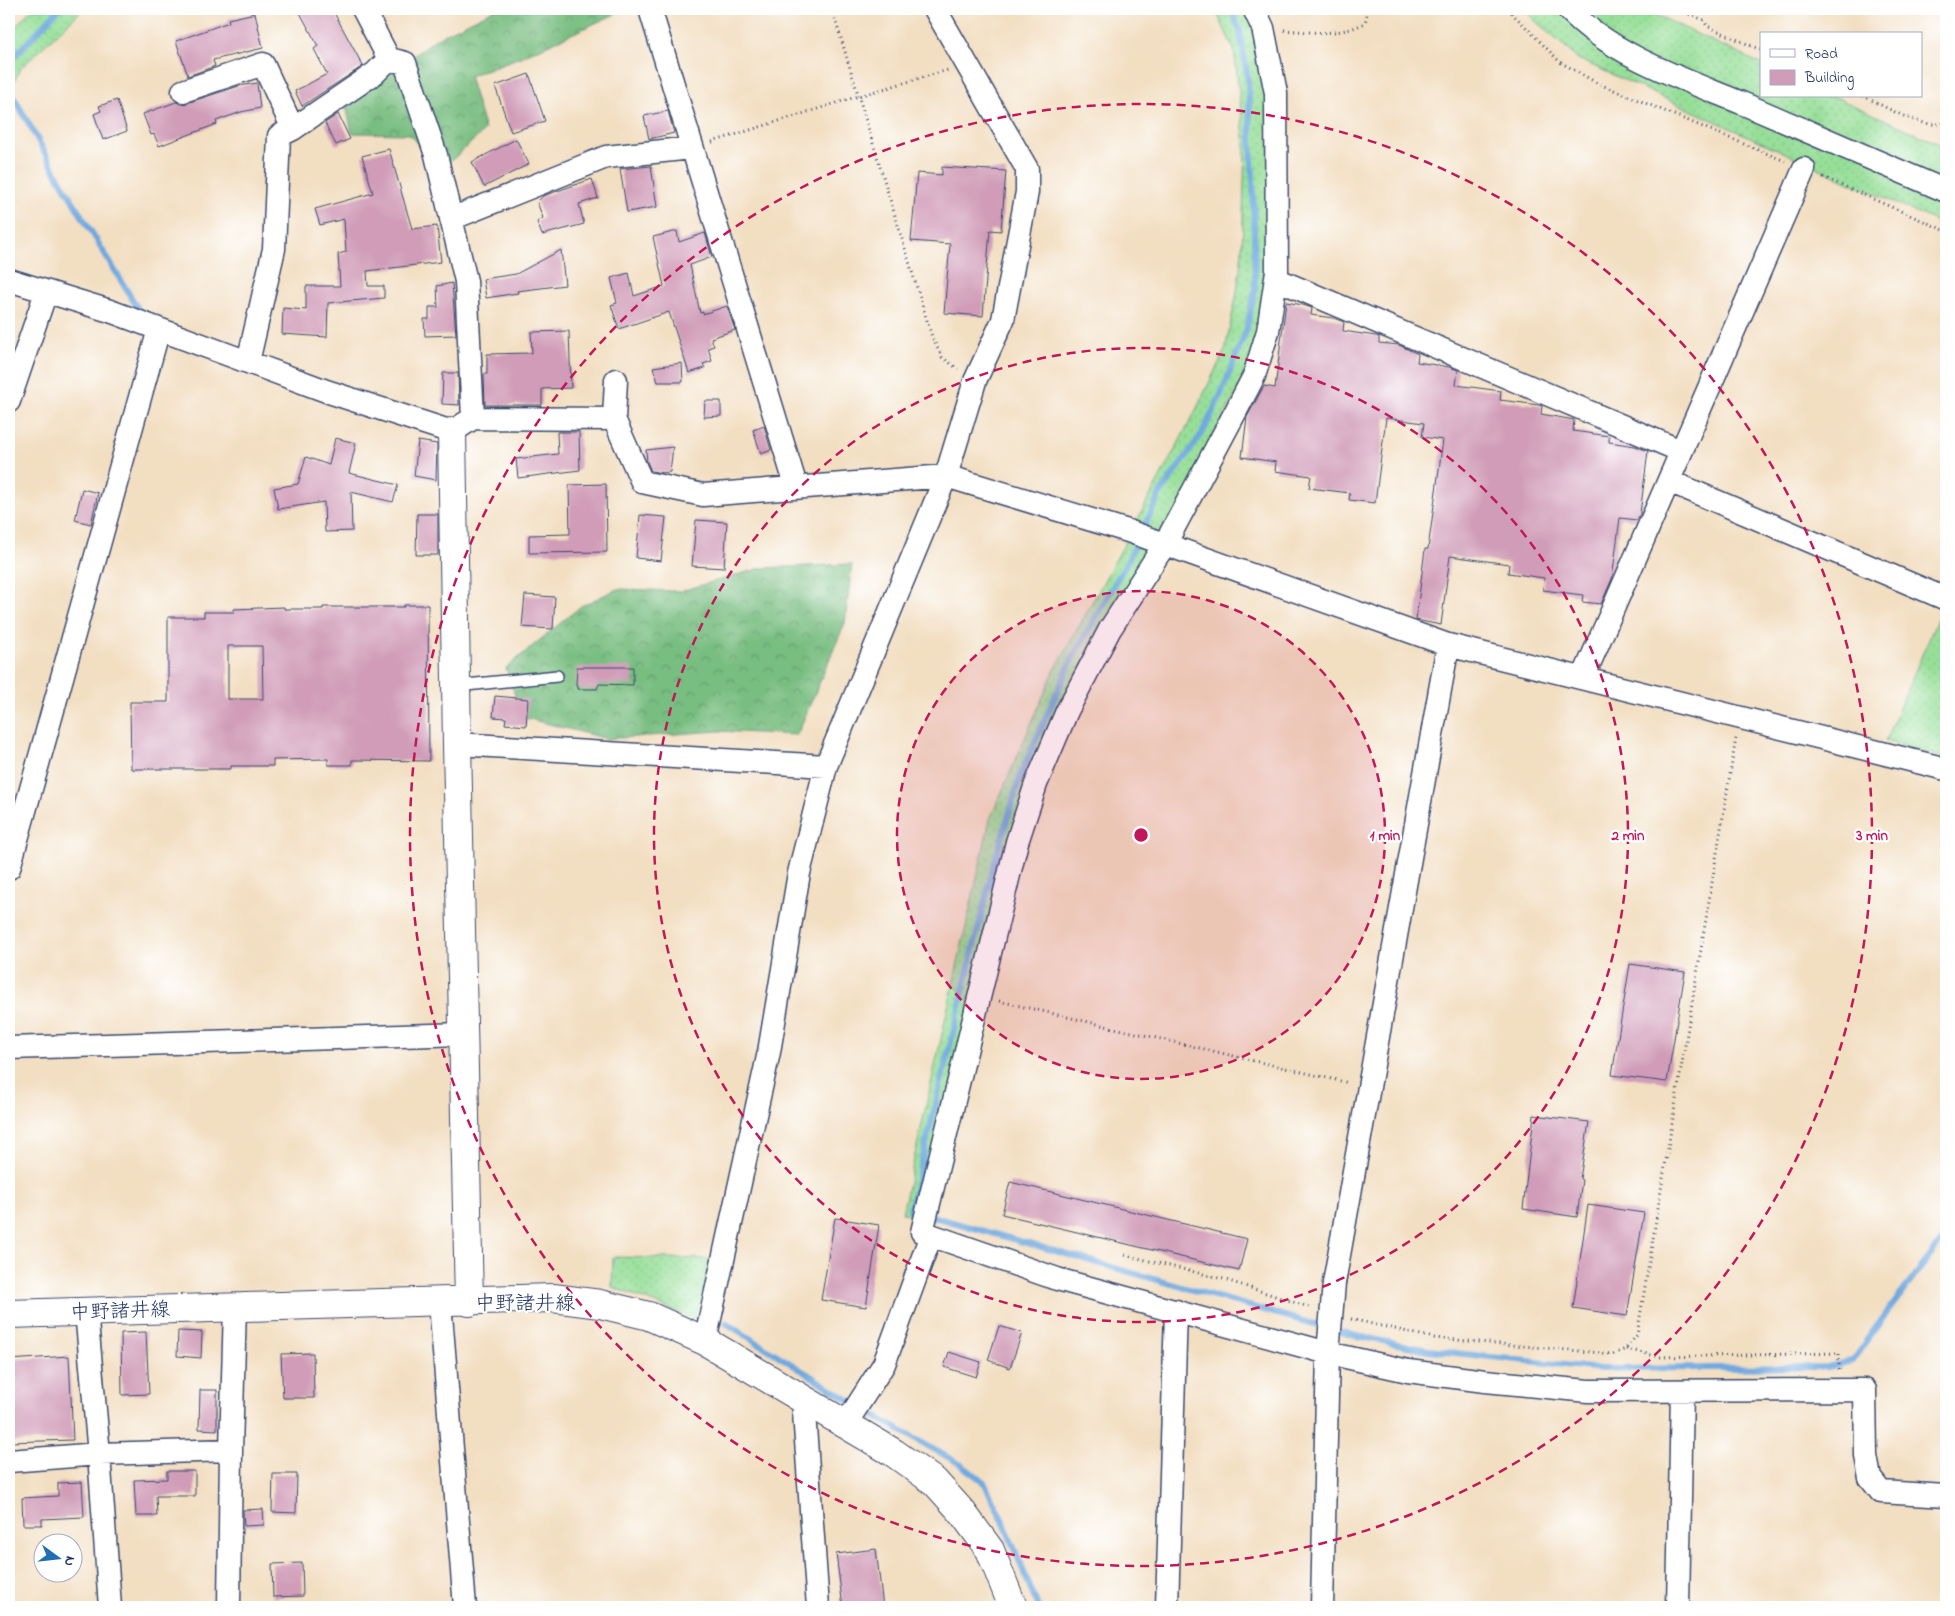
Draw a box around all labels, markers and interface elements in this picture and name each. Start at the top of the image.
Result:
legend [1760,32,1922,98]
text: Road [1805,43,1838,65]
text: Building [1804,67,1854,90]
text: 1 min [1370,825,1401,847]
text: 2 min [1611,825,1645,847]
text: 3 min [1855,825,1888,847]
centre of rings [1132,826,1150,844]
street label: 中野諸井線 [475,1290,575,1319]
street label: 中野諸井線 [70,1296,171,1329]
north arrow [32,1534,82,1584]
text: N [58,1554,80,1568]

